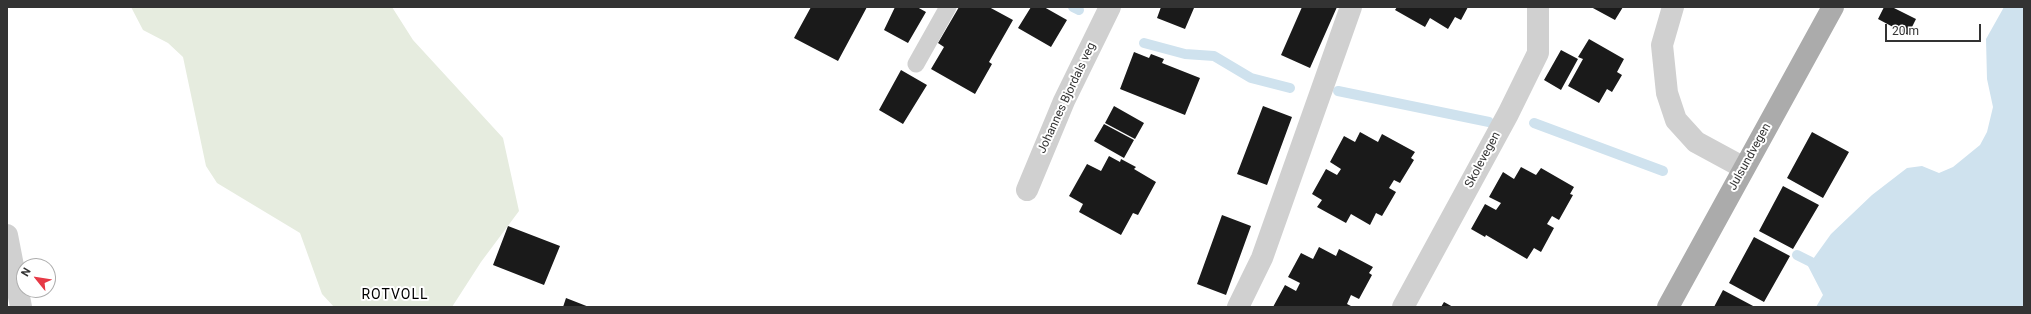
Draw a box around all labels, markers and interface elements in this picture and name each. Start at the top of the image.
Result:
scale bar [1887,16,1983,42]
text: 20 m [1892,24,1919,38]
street label: Johannes Bjordals veg [1035,40,1099,156]
street label: Julsundvegen [1726,121,1774,193]
street label: Skolevegen [1462,130,1504,190]
north arrow [16,258,56,298]
text: N [18,266,34,279]
district label: ROTVOLL [361,287,429,303]

